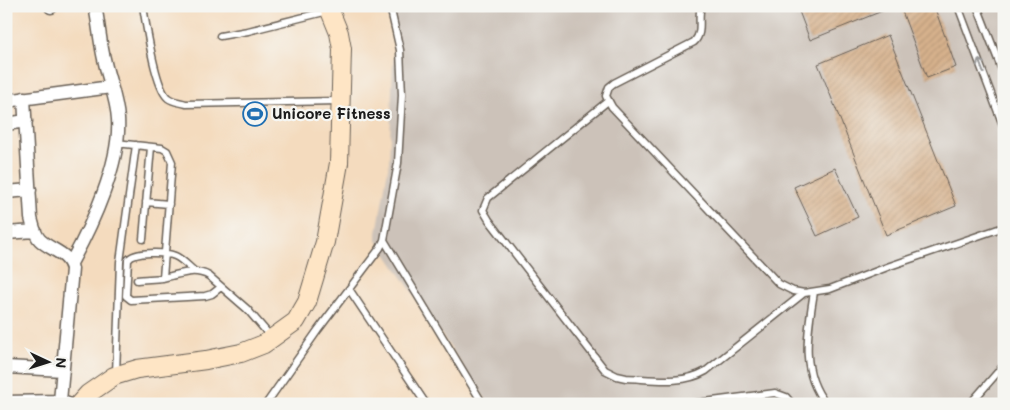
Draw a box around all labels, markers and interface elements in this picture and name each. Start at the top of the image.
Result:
one-way arrow [975,59,985,74]
sports icon: Unicore Fitness [242,101,268,127]
place label: Unicore Fitness [272,103,391,123]
north arrow [22,338,72,388]
text: N [52,357,71,369]

